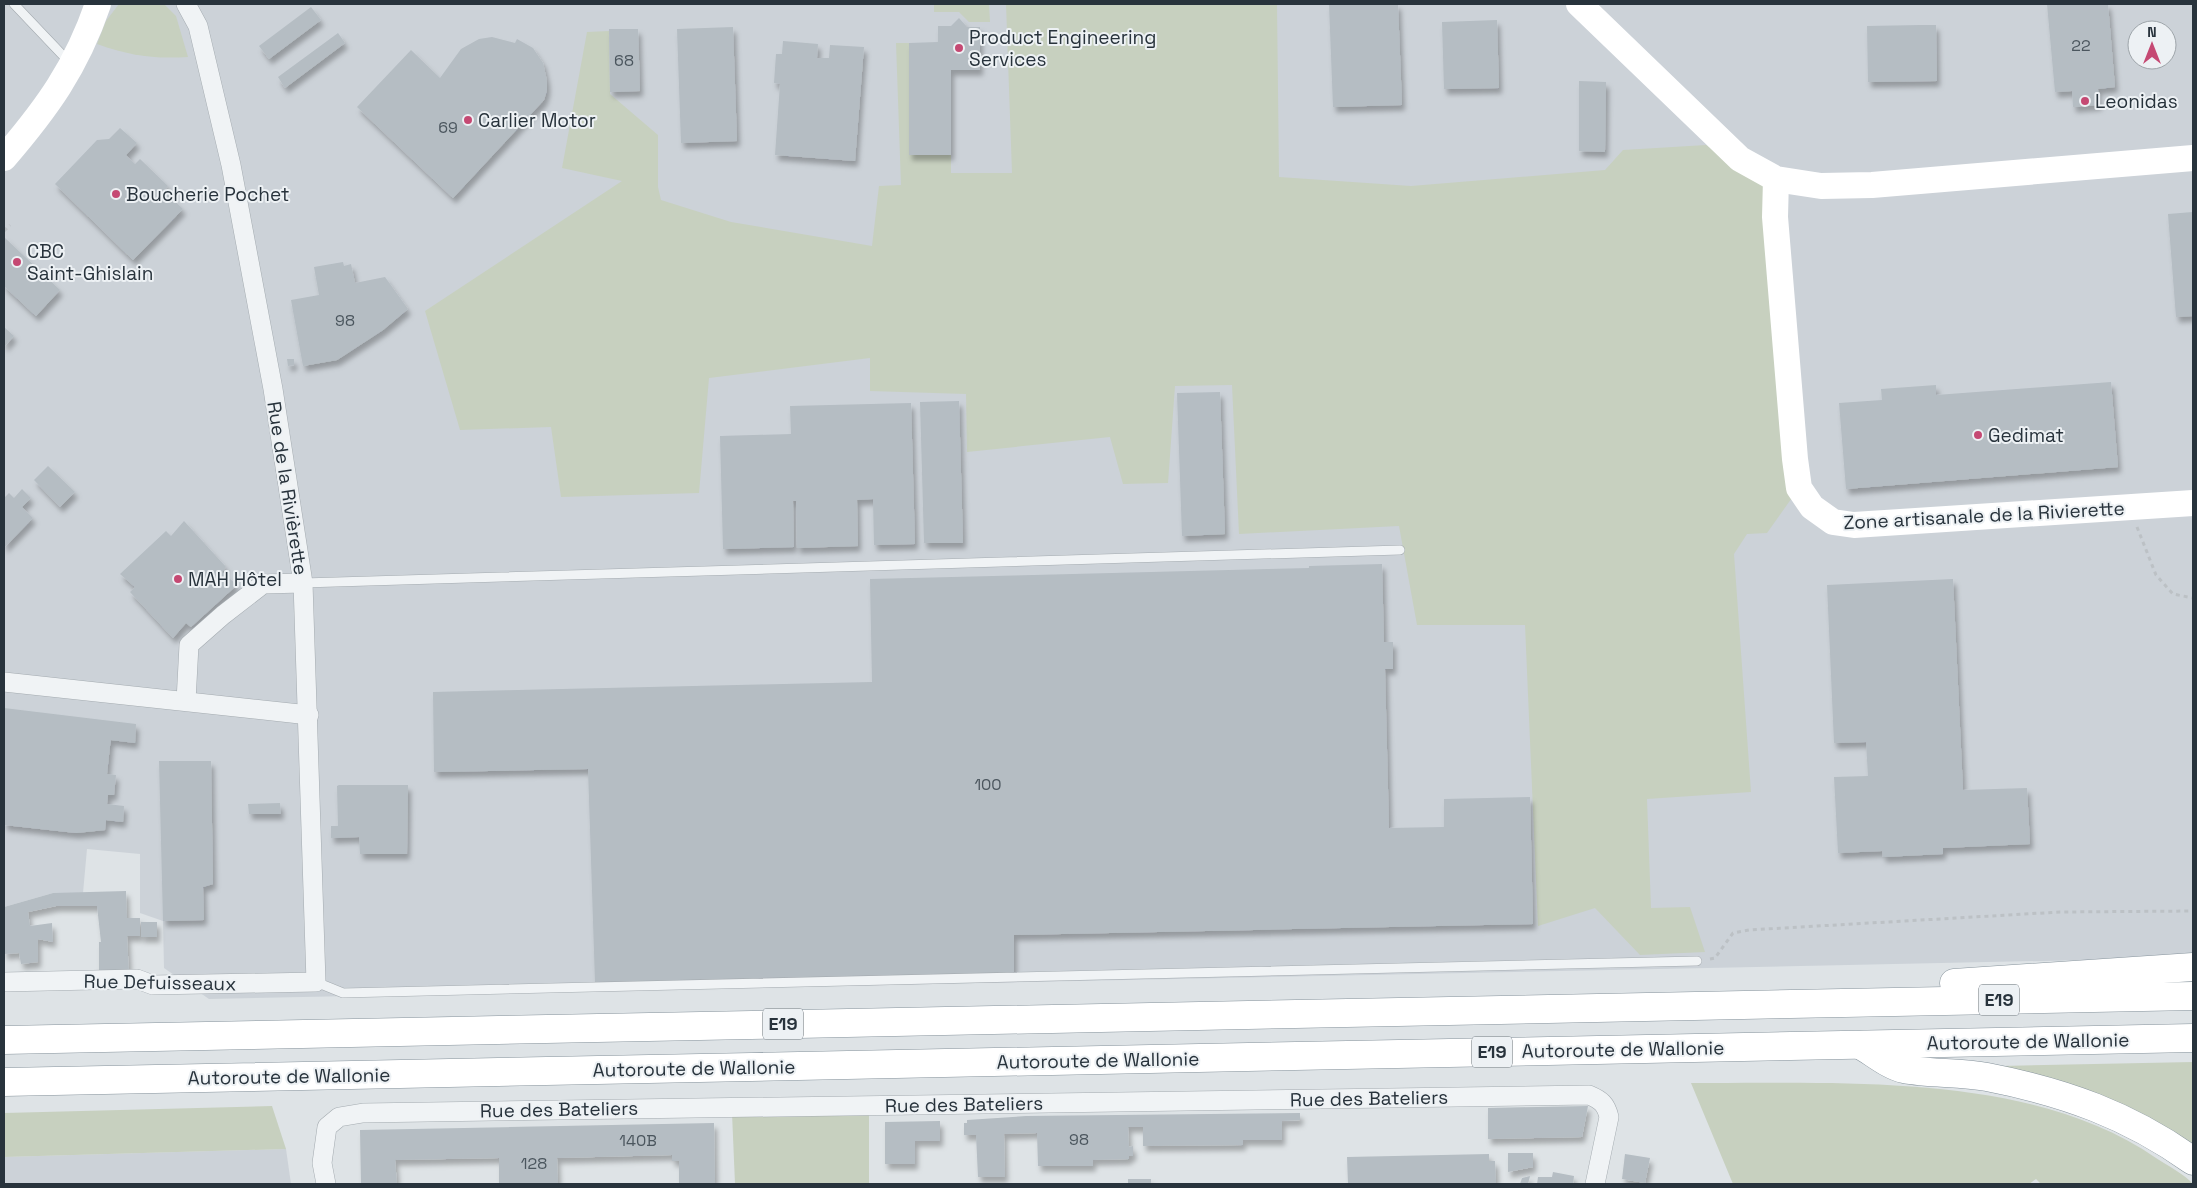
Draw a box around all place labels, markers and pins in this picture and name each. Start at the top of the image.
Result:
place label: Product Engineering Services [969,25,1156,72]
marker: Product Engineering Services [953,42,965,54]
place label: Leonidas [2095,89,2178,114]
marker: Leonidas [2079,95,2091,107]
place label: Carlier Motor [478,108,596,133]
marker: Carlier Motor [462,114,474,126]
place label: Boucherie Pochet [126,182,290,207]
marker: Boucherie Pochet [110,188,122,200]
place label: CBC Saint-Ghislain [27,239,153,286]
marker: CBC Saint-Ghislain [11,256,23,268]
place label: Gedimat [1988,423,2064,448]
marker: Gedimat [1972,429,1984,441]
place label: MAH Hôtel [188,567,282,592]
marker: MAH Hôtel [172,573,184,585]

